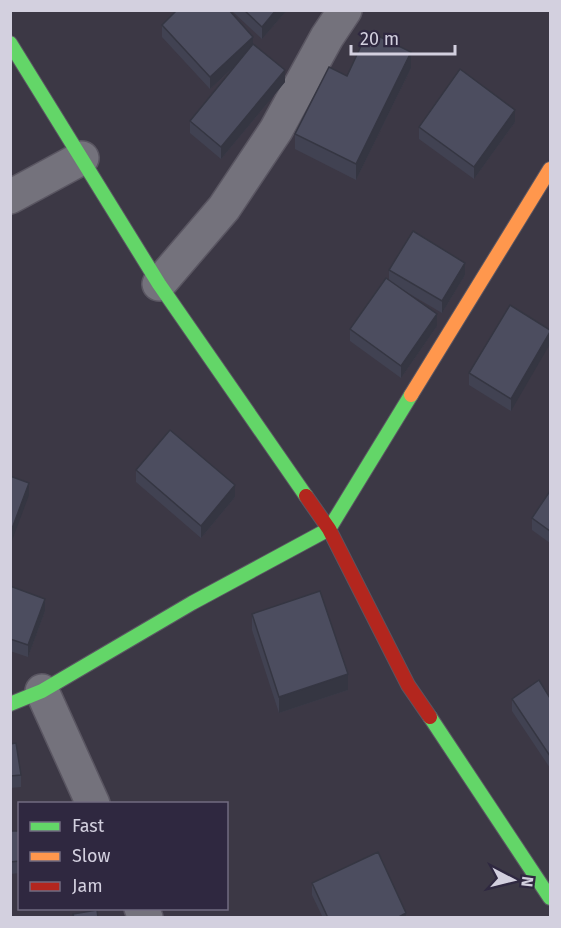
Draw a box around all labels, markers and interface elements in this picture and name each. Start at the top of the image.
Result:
scale bar [351,18,454,56]
text: 20 m [360,28,399,50]
legend [18,802,228,910]
text: Fast [72,815,105,837]
text: Slow [72,845,111,867]
north arrow [483,850,543,910]
text: Jam [72,875,103,897]
text: N [517,875,537,888]

